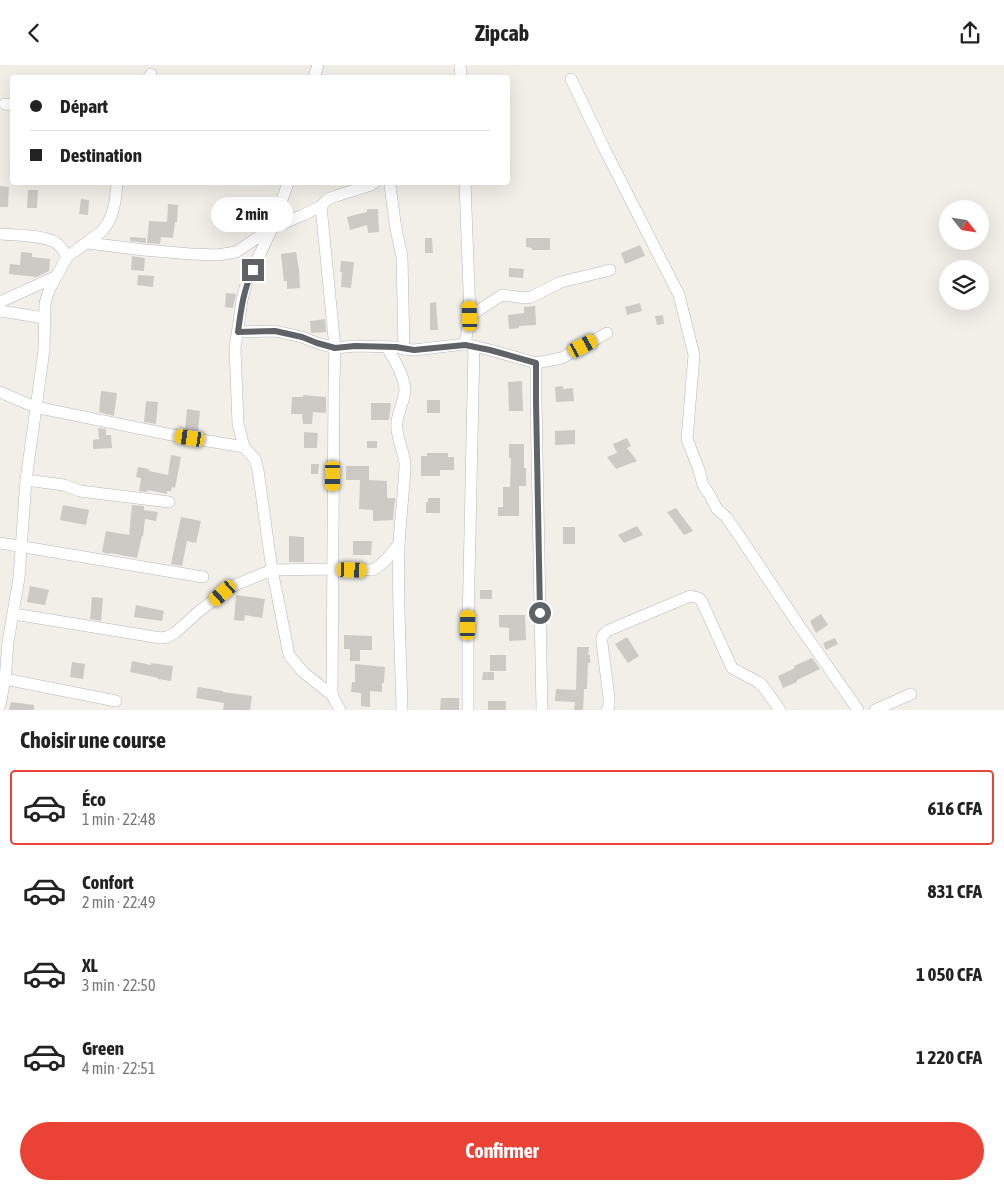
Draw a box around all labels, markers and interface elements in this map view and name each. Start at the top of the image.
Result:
icon: back [20,19,48,47]
icon: share [956,19,984,47]
text: Zipcab [475,20,529,46]
text: Départ [60,95,108,117]
text: Destination [60,144,142,166]
callout: 2 min [212,197,294,233]
north arrow [939,200,989,250]
map controls [939,200,989,310]
text: 2 min [236,205,268,223]
route end [242,259,264,281]
button: layers [939,260,989,310]
car [461,301,478,331]
car [566,332,599,360]
car [174,428,205,448]
car [325,461,340,491]
car [336,562,367,578]
car [206,577,239,609]
route start [529,602,551,624]
car [460,610,475,640]
text: Choisir une course [20,727,166,753]
icon: car [22,785,67,830]
text: Éco [82,788,106,810]
text: 616 CFA [927,797,982,819]
text: 1 min · 22:48 [82,810,155,828]
icon: car [22,868,67,913]
text: Confort [82,871,134,893]
text: 831 CFA [927,880,982,902]
text: 2 min · 22:49 [82,893,155,911]
icon: car [22,951,67,996]
text: XL [82,954,98,976]
text: 1 050 CFA [916,963,982,985]
text: 3 min · 22:50 [82,976,155,994]
icon: car [22,1034,67,1079]
text: Green [82,1037,124,1059]
text: 1 220 CFA [916,1046,982,1068]
text: 4 min · 22:51 [82,1059,155,1077]
button: Confirmer [20,1122,984,1180]

